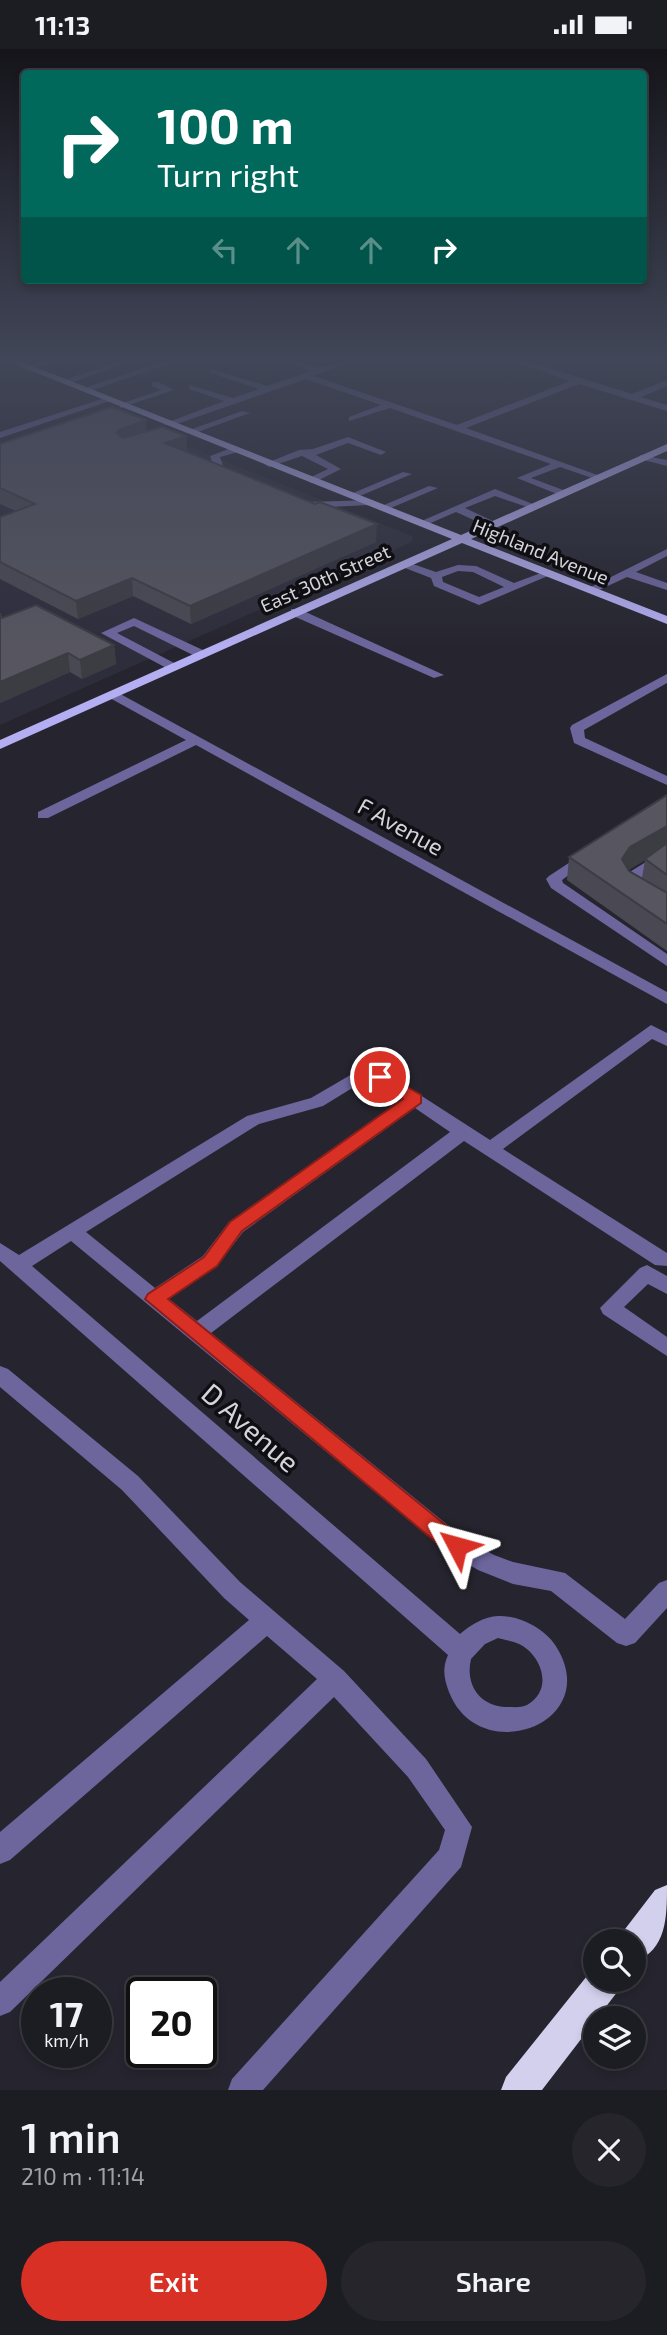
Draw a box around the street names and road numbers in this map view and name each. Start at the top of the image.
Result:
street label: Highland Avenue [470,513,612,589]
street label: East 30th Street [257,539,393,617]
street label: F Avenue [353,791,449,861]
street label: D Avenue [195,1375,307,1479]

